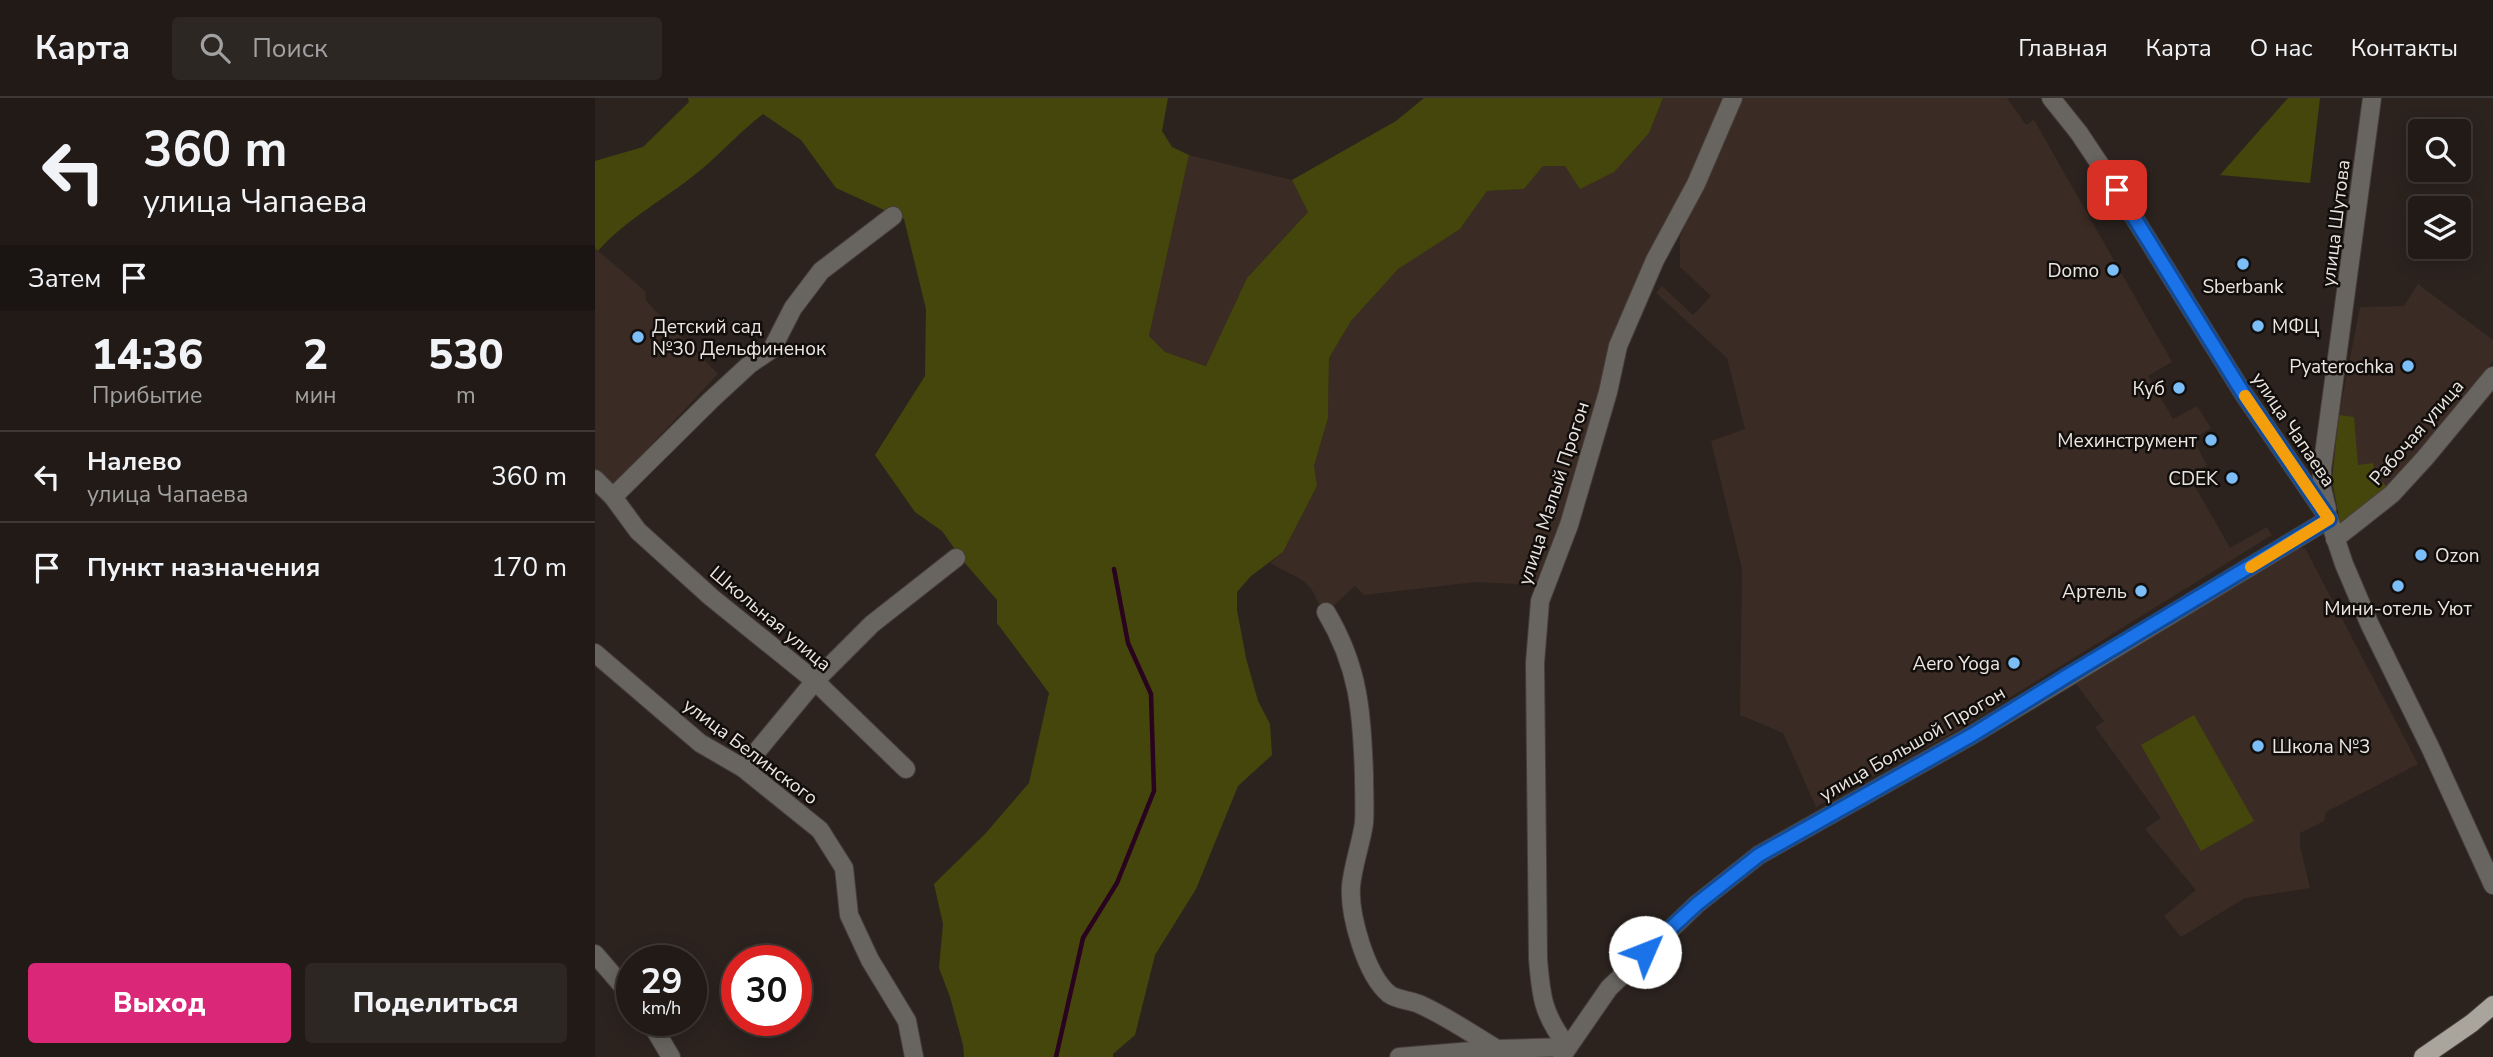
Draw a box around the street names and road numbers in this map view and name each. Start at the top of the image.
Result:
street label: улица Шутова [2315,158,2357,288]
street label: улица Чапаева [2245,367,2341,492]
street label: Рабочая улица [2364,374,2470,491]
street label: улица Малый Прогон [1512,398,1596,588]
street label: Школьная улица [704,560,837,677]
street label: улица Большой Прогон [1815,680,2010,808]
street label: улица Белинского [678,692,823,811]

